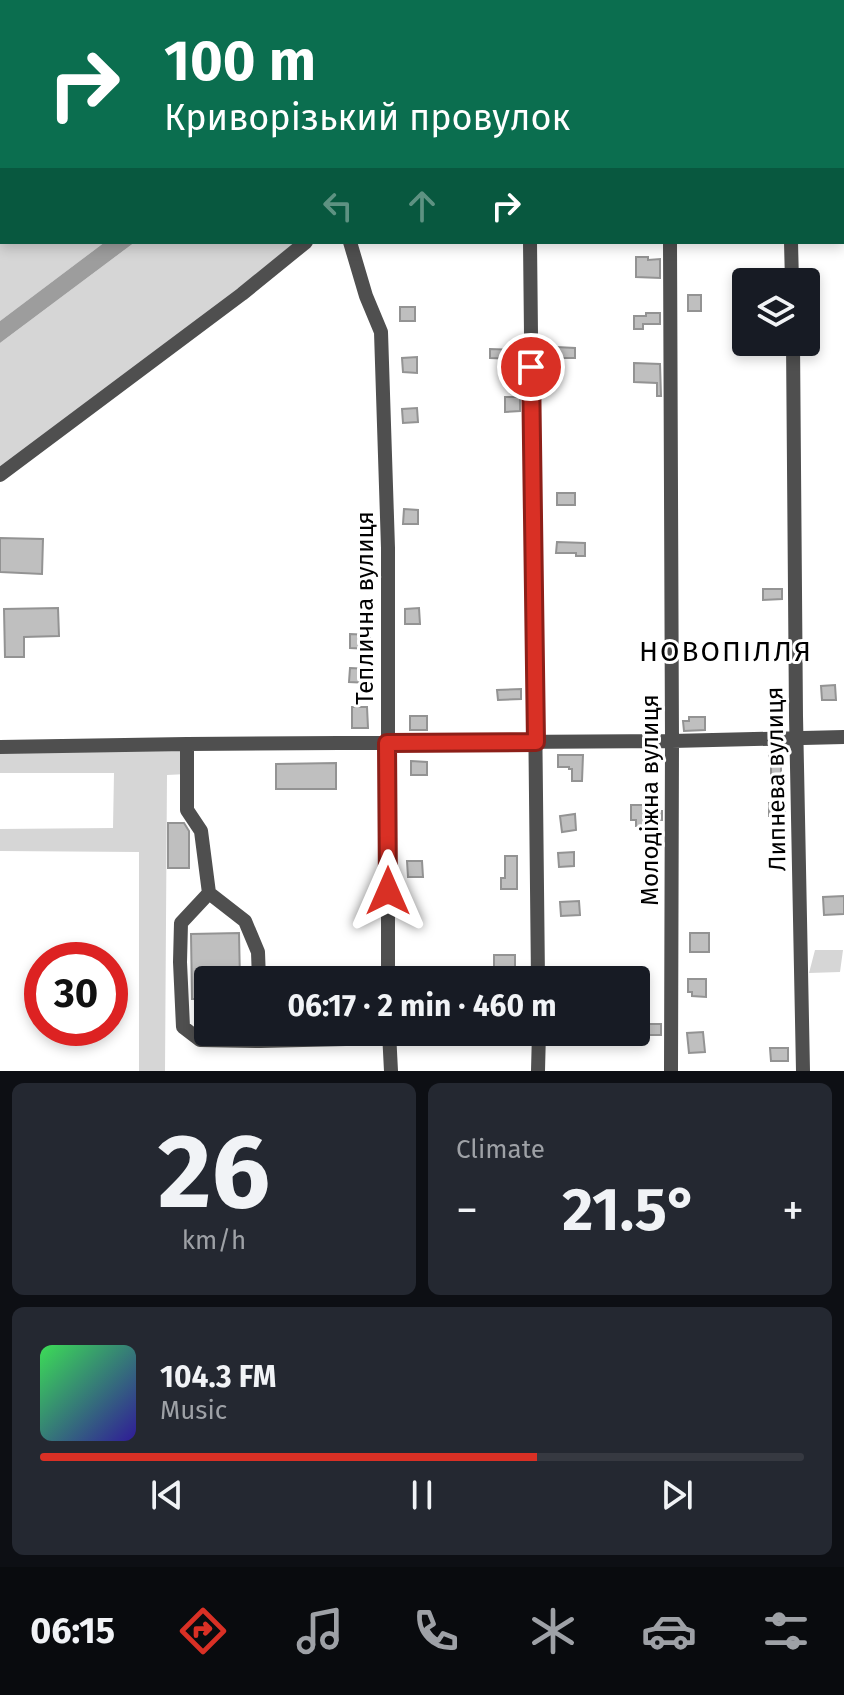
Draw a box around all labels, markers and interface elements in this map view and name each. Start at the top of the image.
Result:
text: 100 m [164,28,316,95]
icon: right [32,32,136,136]
text: Криворізький провулок [164,96,570,140]
icon: left [316,184,360,228]
icon: ahead [400,184,444,228]
icon: right [484,184,528,228]
map controls [732,268,820,356]
button: layers [732,268,820,356]
pin [497,333,565,401]
icon: arrive [509,345,553,389]
street label: Теплична вулиця [351,511,379,705]
district label: НОВОПІЛЛЯ [639,635,813,668]
street label: Липнева вулиця [760,686,792,872]
street label: Молодіжна вулиця [636,694,664,906]
position arrow [346,849,430,933]
speed limit sign: 30 [24,942,128,1046]
text: 06:17 · 2 min · 460 m [287,988,557,1024]
text: 26 [158,1110,270,1235]
text: Climate [456,1134,545,1165]
text: 21.5° [562,1174,698,1246]
text: − [456,1184,478,1237]
text: + [782,1184,804,1237]
text: km/h [182,1225,246,1256]
text: 104.3 FM [160,1359,276,1395]
text: Music [160,1395,227,1426]
icon: previous [145,1473,189,1517]
icon: pause [400,1473,444,1517]
icon: next [655,1473,699,1517]
icon: directions [175,1603,231,1659]
icon: music [292,1603,348,1659]
icon: phone [408,1603,464,1659]
icon: climate [525,1603,581,1659]
icon: car [641,1603,697,1659]
icon: filters [758,1603,814,1659]
text: 06:15 [30,1609,115,1653]

